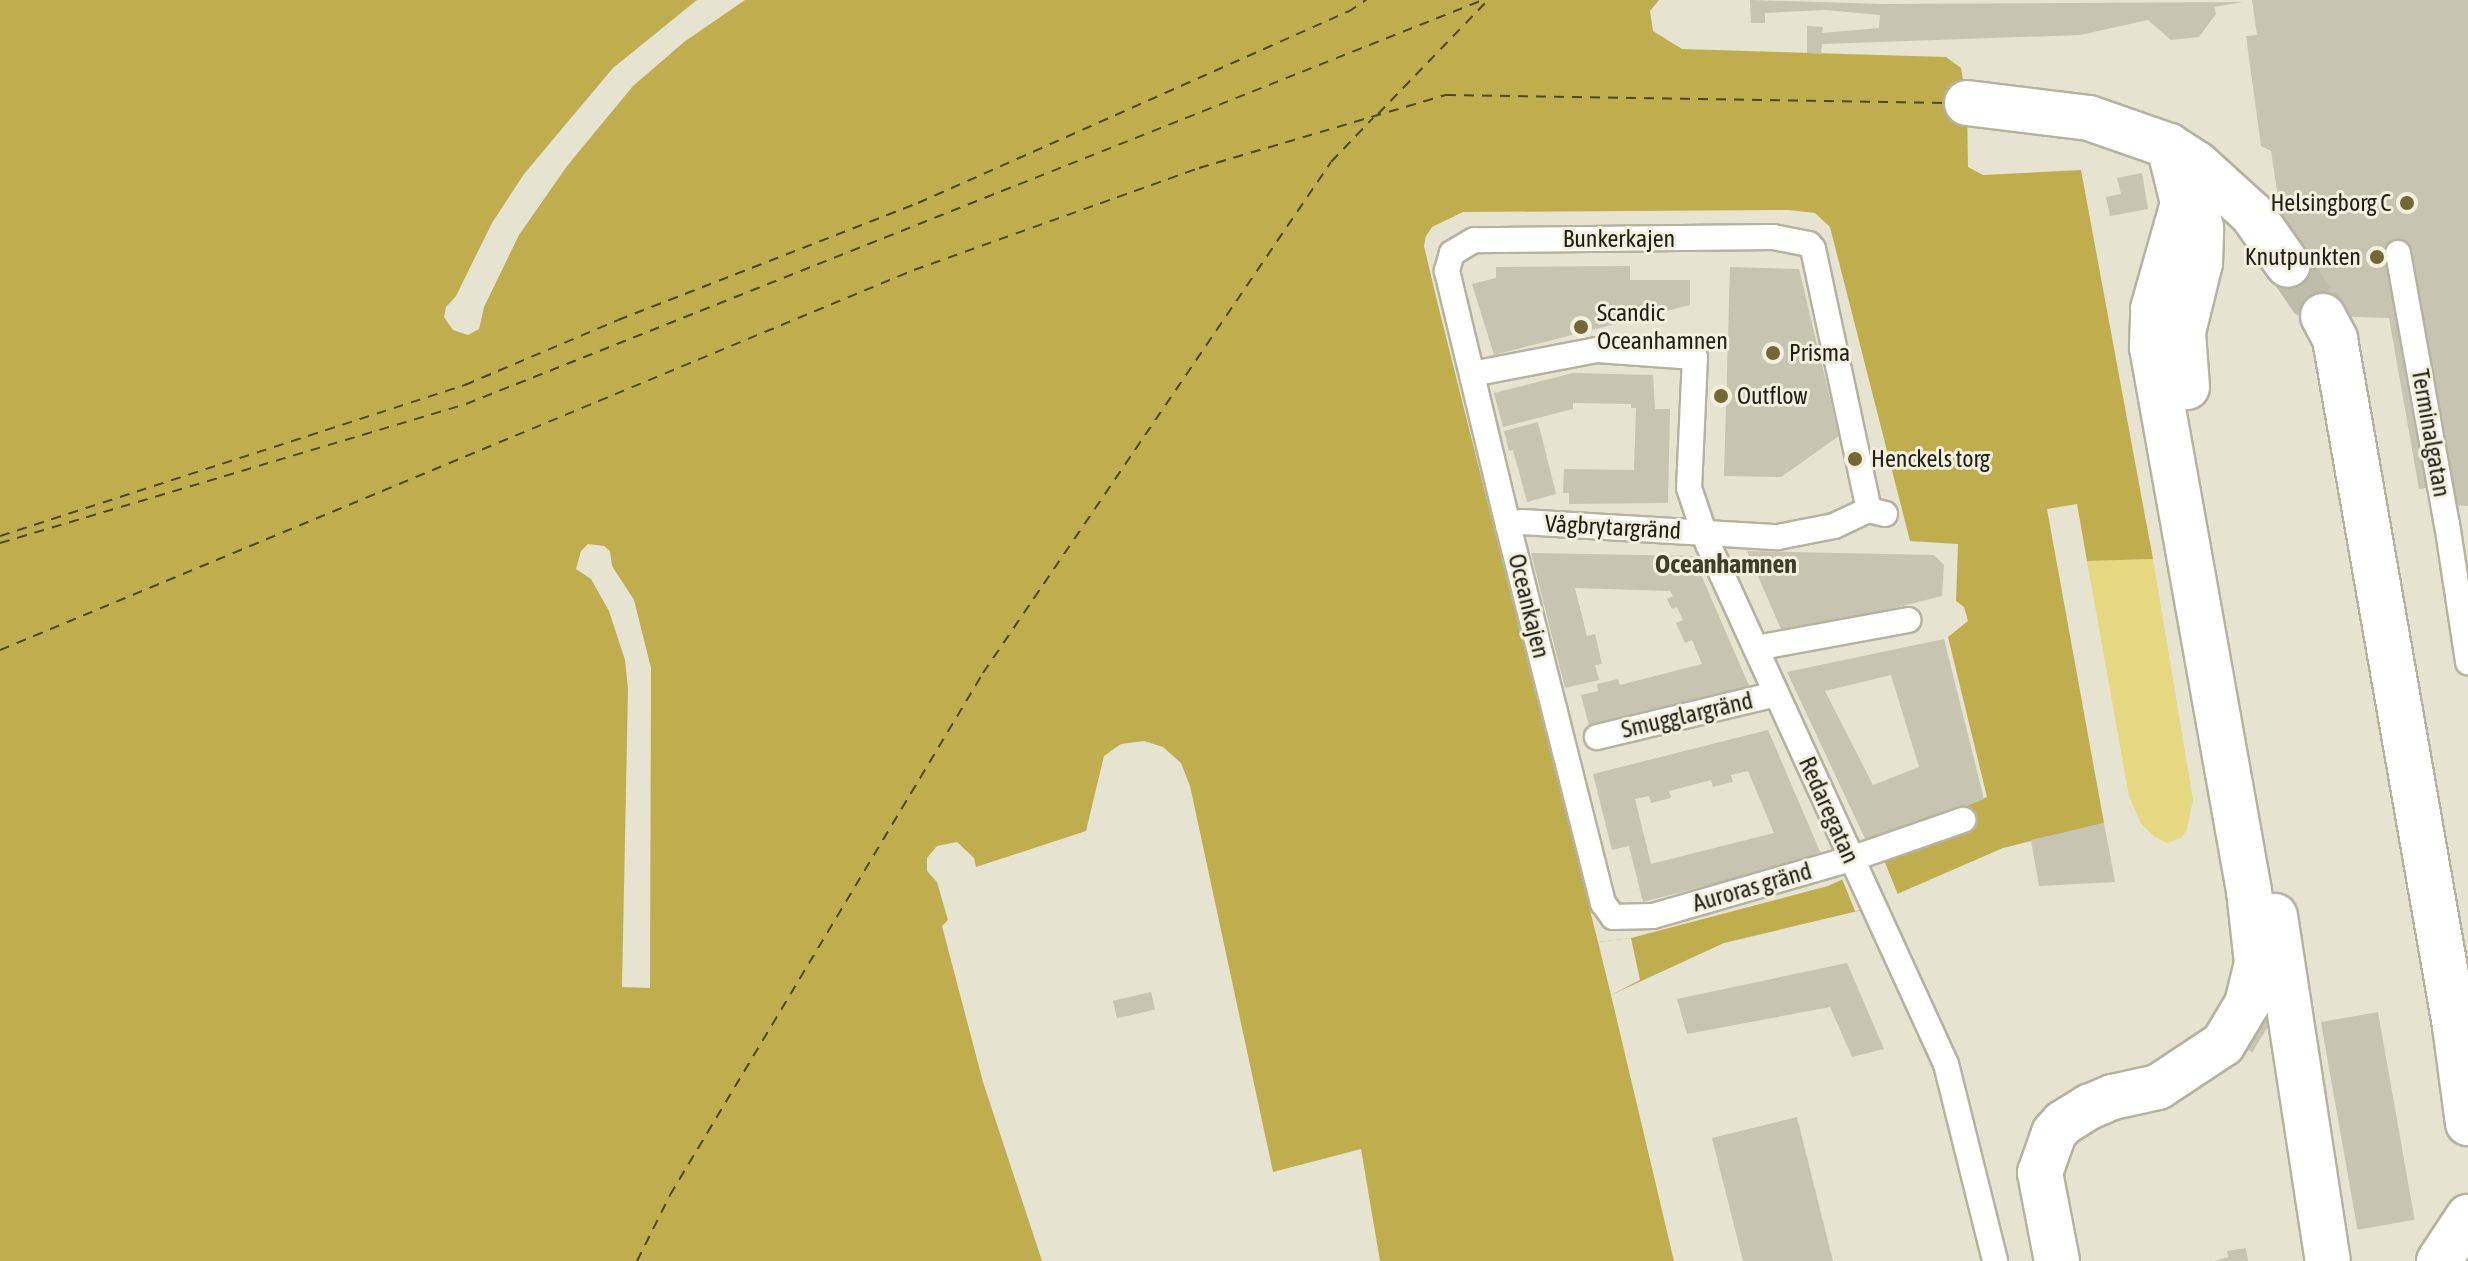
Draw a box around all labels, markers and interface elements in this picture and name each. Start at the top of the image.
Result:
place label: Helsingborg C [2270,189,2391,217]
marker: Helsingborg C [2398,194,2416,212]
street label: Bunkerkajen [1563,225,1675,253]
place label: Knutpunkten [2245,243,2361,271]
marker: Knutpunkten [2368,248,2386,266]
place label: Scandic Oceanhamnen [1597,299,1728,355]
marker: Scandic Oceanhamnen [1572,318,1590,336]
place label: Prisma [1789,339,1850,367]
marker: Prisma [1764,344,1782,362]
street label: Terminalgatan [2406,367,2456,499]
place label: Outflow [1737,382,1808,410]
marker: Outflow [1712,387,1730,405]
place label: Henckels torg [1871,445,1990,473]
marker: Henckels torg [1846,450,1864,468]
street label: Vågbrytargränd [1544,509,1682,545]
district label: Oceanhamnen [1655,549,1797,581]
street label: Oceankajen [1502,551,1556,661]
street label: Smugglargränd [1618,686,1756,744]
street label: Redaregatan [1793,752,1865,868]
street label: Auroras gränd [1689,856,1815,918]

